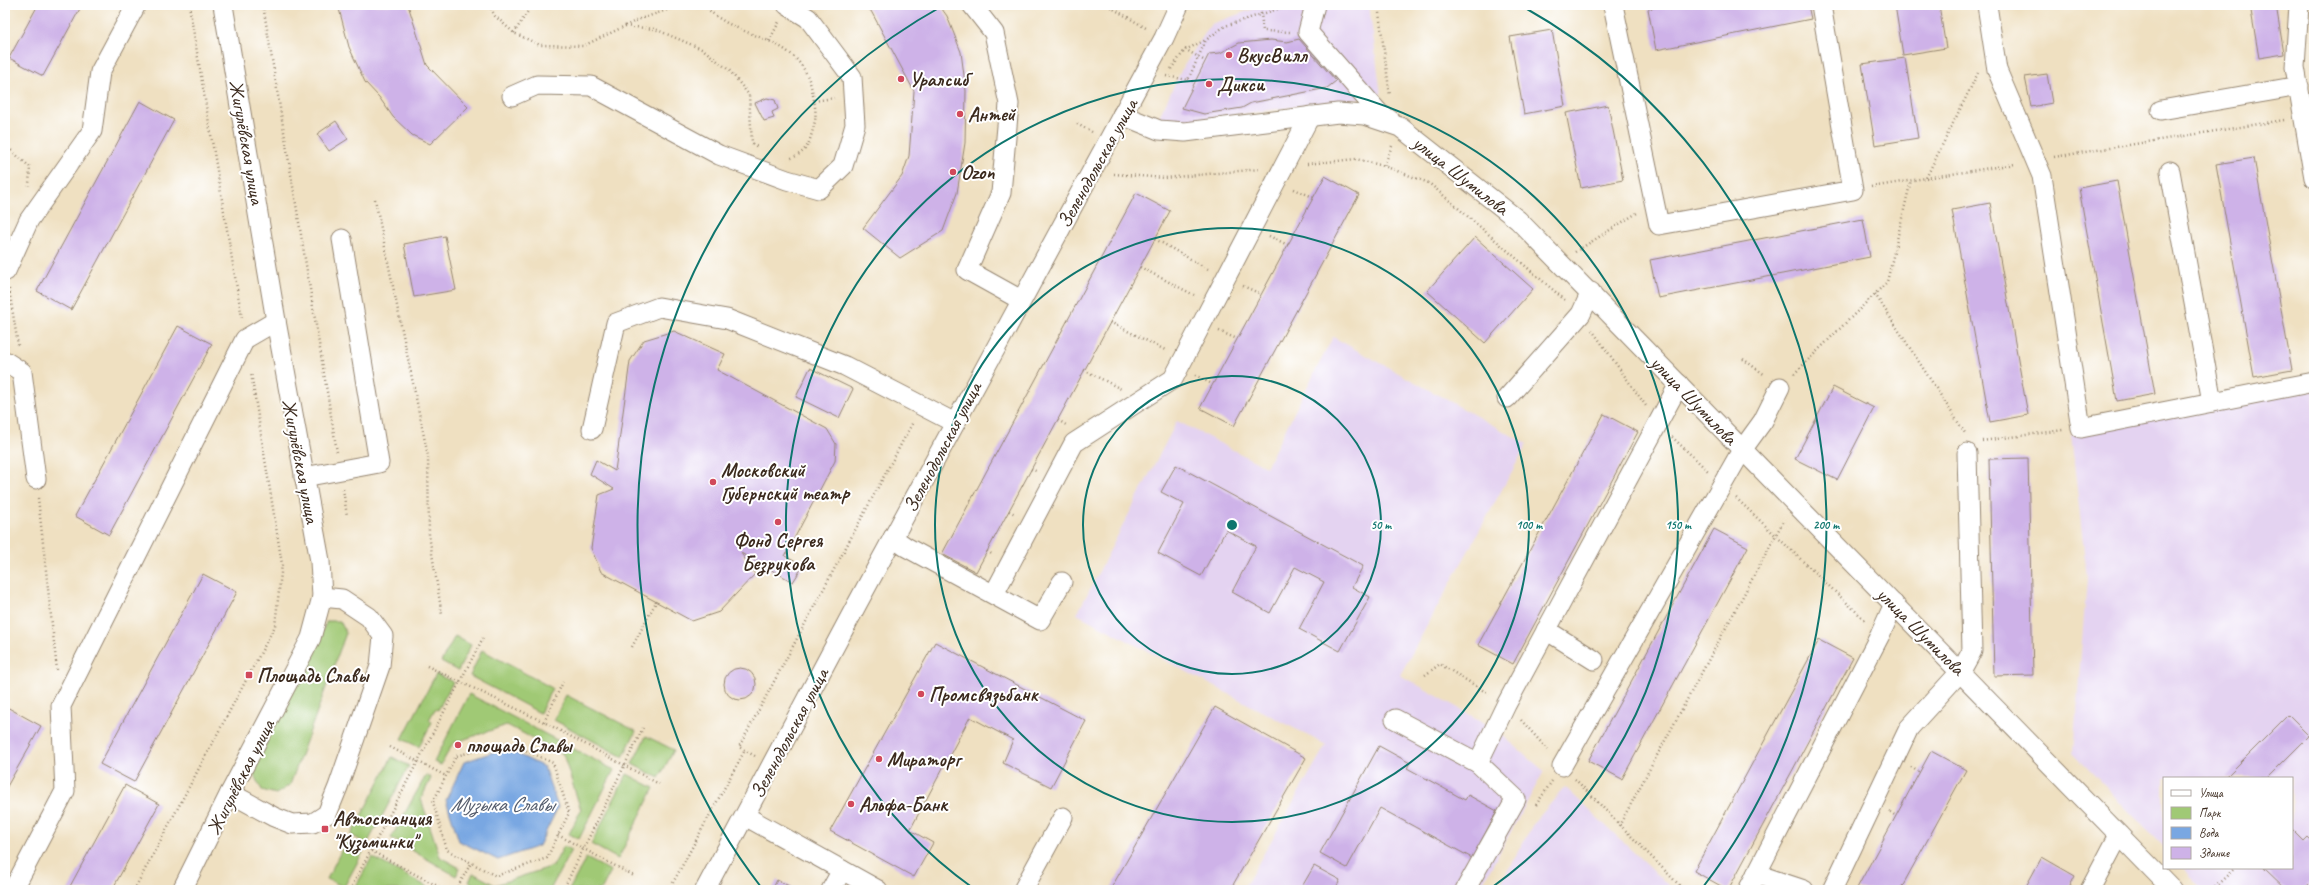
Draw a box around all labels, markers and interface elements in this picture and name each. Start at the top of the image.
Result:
place label: ВкусВилл [1237,43,1308,68]
marker: ВкусВилл [1224,50,1234,60]
place label: Уралсиб [909,67,973,92]
place label: Дикси [1217,72,1266,97]
marker: Уралсиб [896,74,906,84]
street label: Жигулёвская улица [223,78,270,208]
marker: Дикси [1204,79,1214,89]
street label: Зеленодольская улица [1052,93,1144,232]
place label: Антей [968,102,1017,127]
marker: Антей [955,109,965,119]
street label: улица Шумилова [1407,130,1515,221]
place label: Ozon [961,160,995,185]
marker: Ozon [948,167,958,177]
street label: улица Шумилова [1644,350,1743,451]
street label: Зеленодольская улица [898,376,988,517]
street label: Жигулёвская улица [276,397,325,527]
place label: Московский Губернский театр [721,458,851,506]
marker: Московский Губернский театр [708,477,718,487]
marker: Фонд Сергея Безрукова [773,517,783,527]
text: 50 m [1371,517,1392,533]
text: 100 m [1516,517,1543,533]
text: 150 m [1665,517,1692,533]
text: 200 m [1813,517,1840,533]
centre of rings [1225,518,1239,532]
place label: Фонд Сергея Безрукова [734,528,824,577]
street label: улица Шумилова [1871,581,1971,682]
street label: Зеленодольская улица [745,662,835,803]
place label: Площадь Славы [257,663,370,688]
marker: Площадь Славы [244,670,254,680]
place label: Промсвязьбанк [929,682,1040,708]
marker: Промсвязьбанк [916,689,926,699]
street label: Жигулёвская улица [201,714,281,839]
place label: площадь Славы [466,733,574,758]
marker: площадь Славы [453,740,463,750]
place label: Мираторг [887,747,964,772]
marker: Мираторг [874,754,884,764]
legend [2163,777,2293,869]
text: Улица [2199,785,2224,801]
water label: Музыка Славы [450,791,557,818]
place label: Альфа-Банк [859,792,949,817]
marker: Альфа-Банк [846,799,856,809]
text: Парк [2199,805,2222,821]
place label: Автостанция "Кузьминки" [333,806,433,855]
marker: Автостанция "Кузьминки" [320,824,330,834]
text: Вода [2199,825,2220,841]
text: Здание [2199,845,2230,861]

